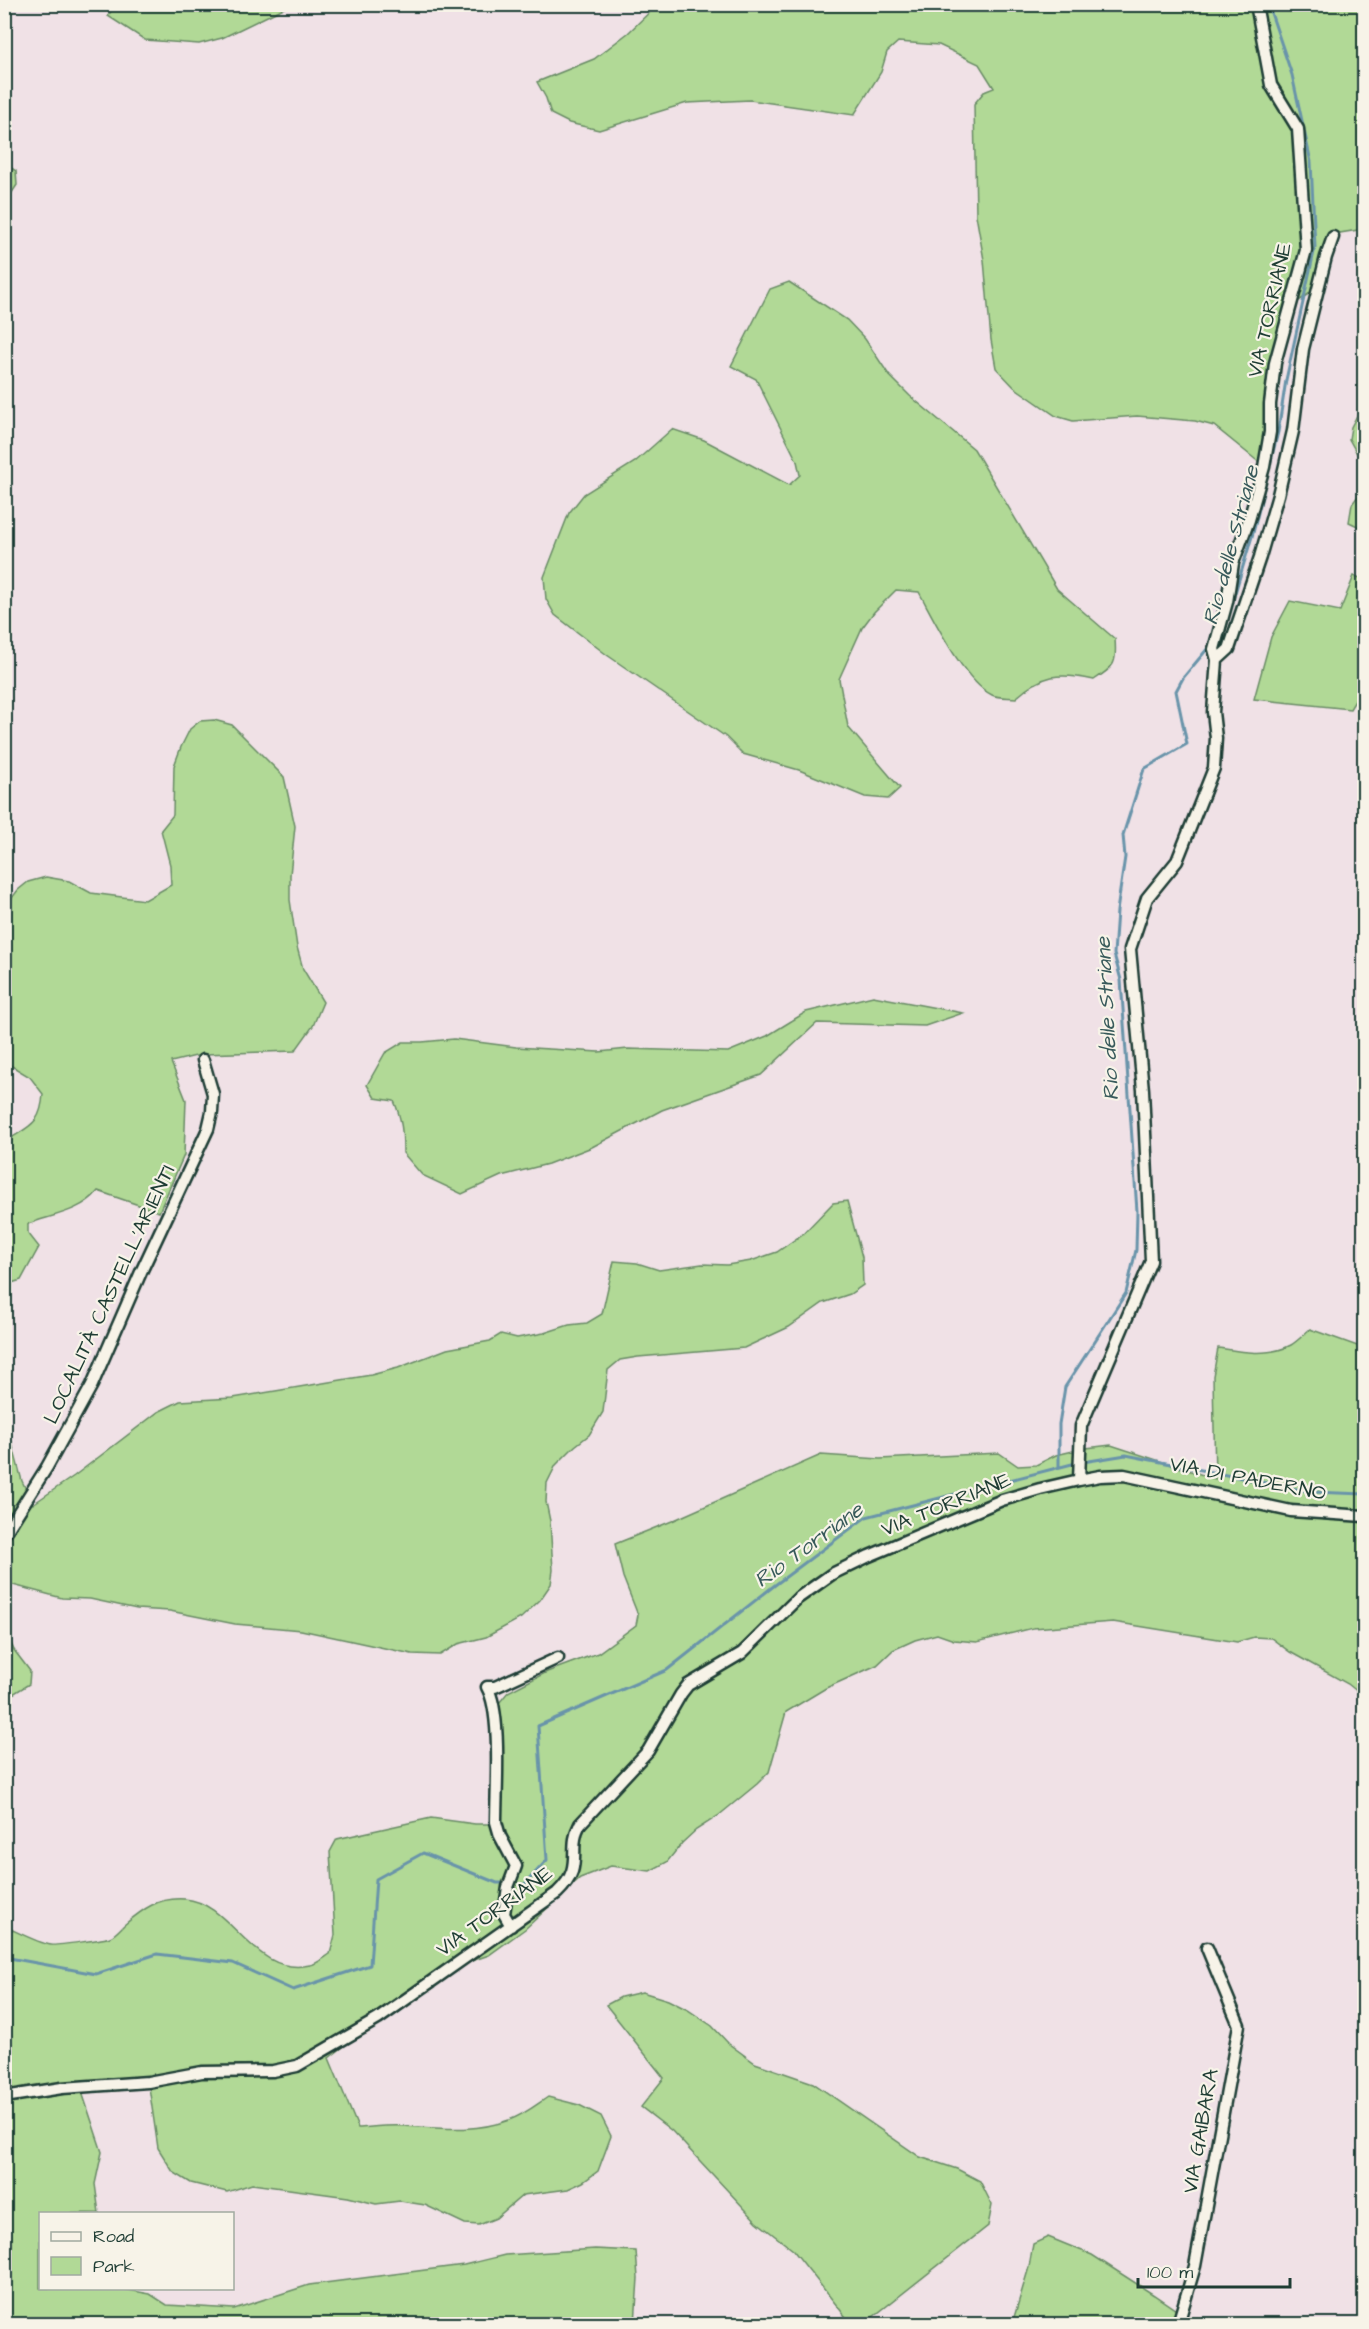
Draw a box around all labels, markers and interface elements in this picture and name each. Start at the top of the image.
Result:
street label: VIA TORRIANE [1240,239,1299,380]
water label: Rio delle Striane [1195,461,1268,628]
water label: Rio delle Striane [1088,935,1127,1101]
street label: LOCALITÀ CASTELL'ARIENTI [37,1160,182,1429]
street label: VIA DI PADERNO [1167,1449,1328,1508]
street label: VIA TORRIANE [877,1465,1016,1544]
water label: Rio Torriane [748,1494,871,1595]
street label: VIA TORRIANE [430,1859,559,1964]
street label: VIA GAIBARA [1175,2066,1226,2196]
legend [39,2212,234,2290]
text: Road [93,2224,134,2249]
scale bar [1138,2251,1290,2289]
text: Park [93,2254,135,2279]
text: 100 m [1147,2260,1193,2285]

